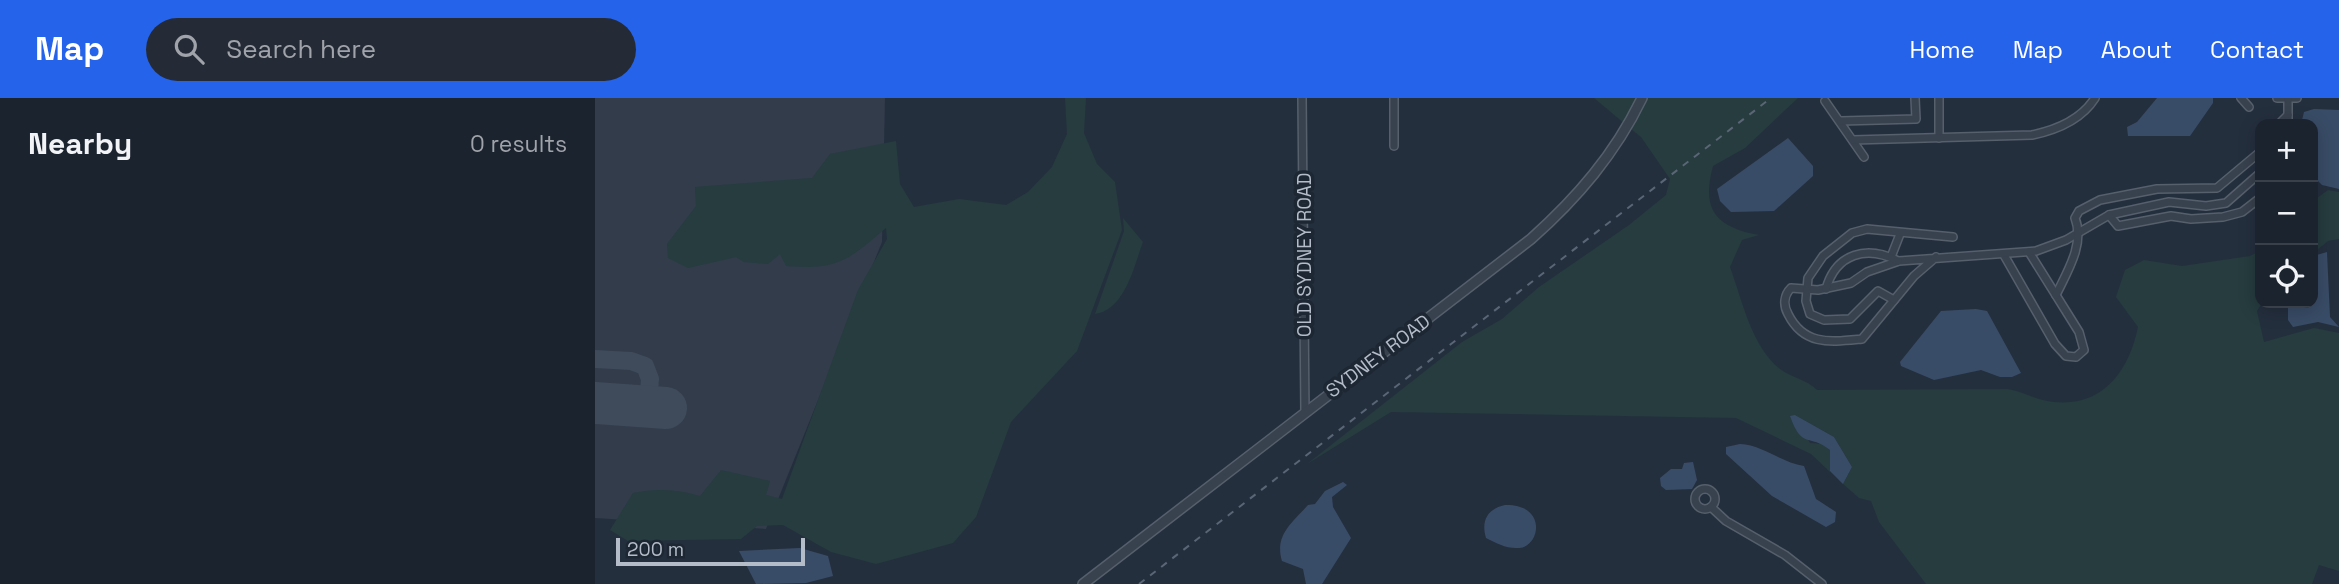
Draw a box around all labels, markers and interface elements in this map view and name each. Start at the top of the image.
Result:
search box [146,18,636,81]
text: Map [35,28,104,70]
icon: search [170,30,208,68]
text: Search here [226,32,376,66]
text: Home [1909,34,1975,65]
text: Map [2013,34,2063,65]
text: About [2101,34,2172,65]
text: Contact [2210,34,2304,65]
map controls [2255,119,2318,308]
button: + [2255,119,2318,182]
text: Nearby [28,124,132,163]
text: 0 results [470,129,567,159]
street label: OLD SYDNEY ROAD [1292,173,1317,337]
button: − [2255,182,2318,245]
button: locate [2255,245,2318,308]
street label: SYDNEY ROAD [1321,309,1435,403]
scale bar [616,535,805,567]
text: 200 m [627,537,684,562]

